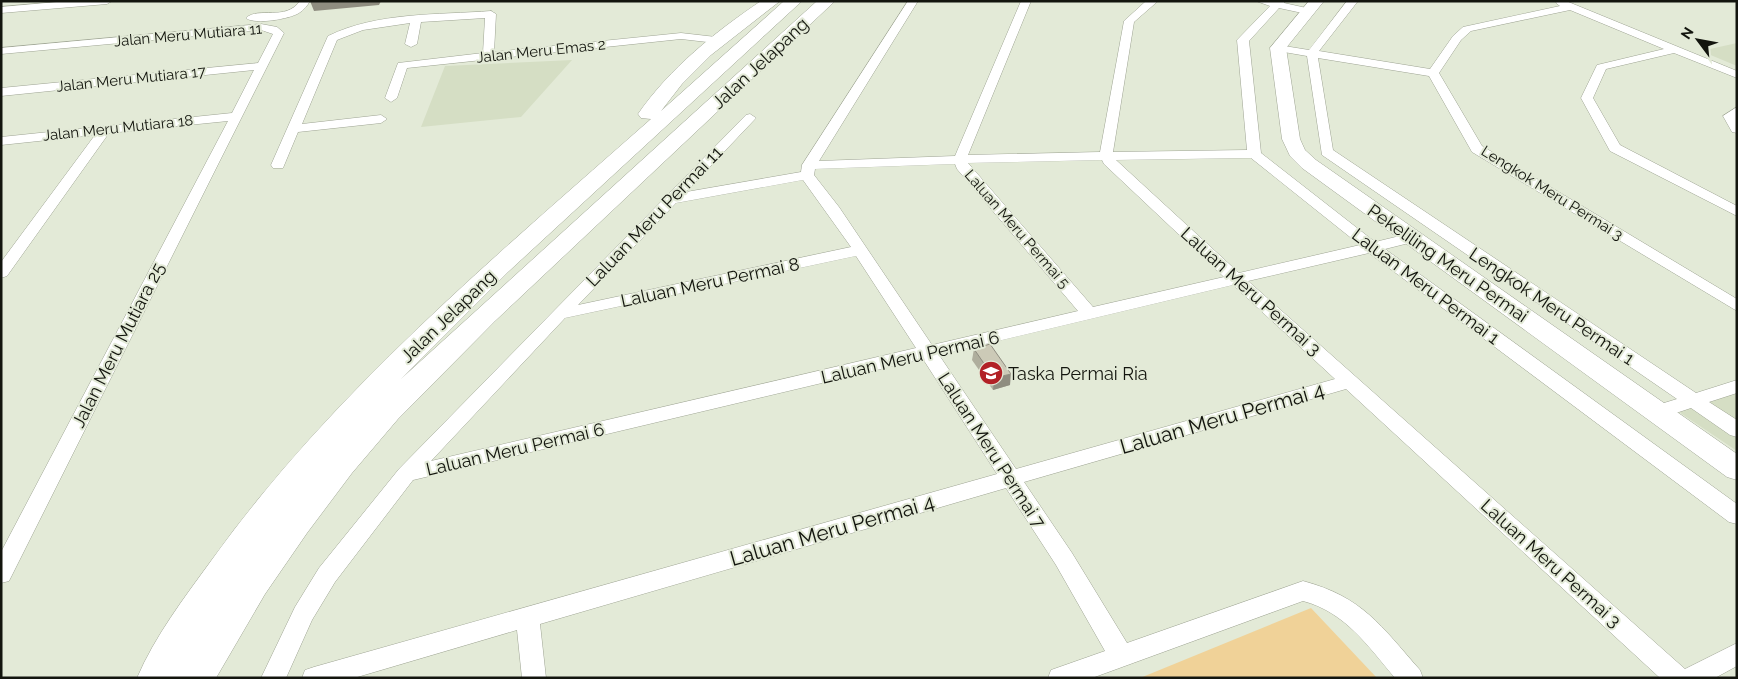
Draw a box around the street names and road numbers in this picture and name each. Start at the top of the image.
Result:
street label: Jalan Jelapang [708,13,812,113]
street label: Jalan Meru Mutiara 11 [113,20,263,50]
street label: Jalan Meru Emas 2 [476,35,607,67]
street label: Jalan Meru Mutiara 17 [55,62,207,96]
street label: Jalan Meru Mutiara 18 [42,111,194,145]
street label: Laluan Meru Permai 11 [582,141,727,290]
street label: Lengkok Meru Permai 3 [1478,142,1626,244]
street label: Laluan Meru Permai 5 [961,166,1073,292]
street label: Pekeliling Meru Permai [1364,200,1532,326]
street label: Laluan Meru Permai 3 [1177,223,1325,359]
street label: Laluan Meru Permai 1 [1348,224,1504,348]
street label: Lengkok Meru Permai 1 [1465,243,1639,369]
street label: Laluan Meru Permai 8 [619,253,801,311]
street label: Jalan Meru Mutiara 25 [67,259,169,431]
street label: Jalan Jelapang [396,265,500,367]
street label: Laluan Meru Permai 6 [819,326,1001,388]
street label: Laluan Meru Permai 7 [934,368,1050,532]
street label: Laluan Meru Permai 4 [1117,377,1327,459]
street label: Laluan Meru Permai 6 [424,418,606,480]
street label: Laluan Meru Permai 4 [727,489,937,571]
street label: Laluan Meru Permai 3 [1477,495,1625,631]

